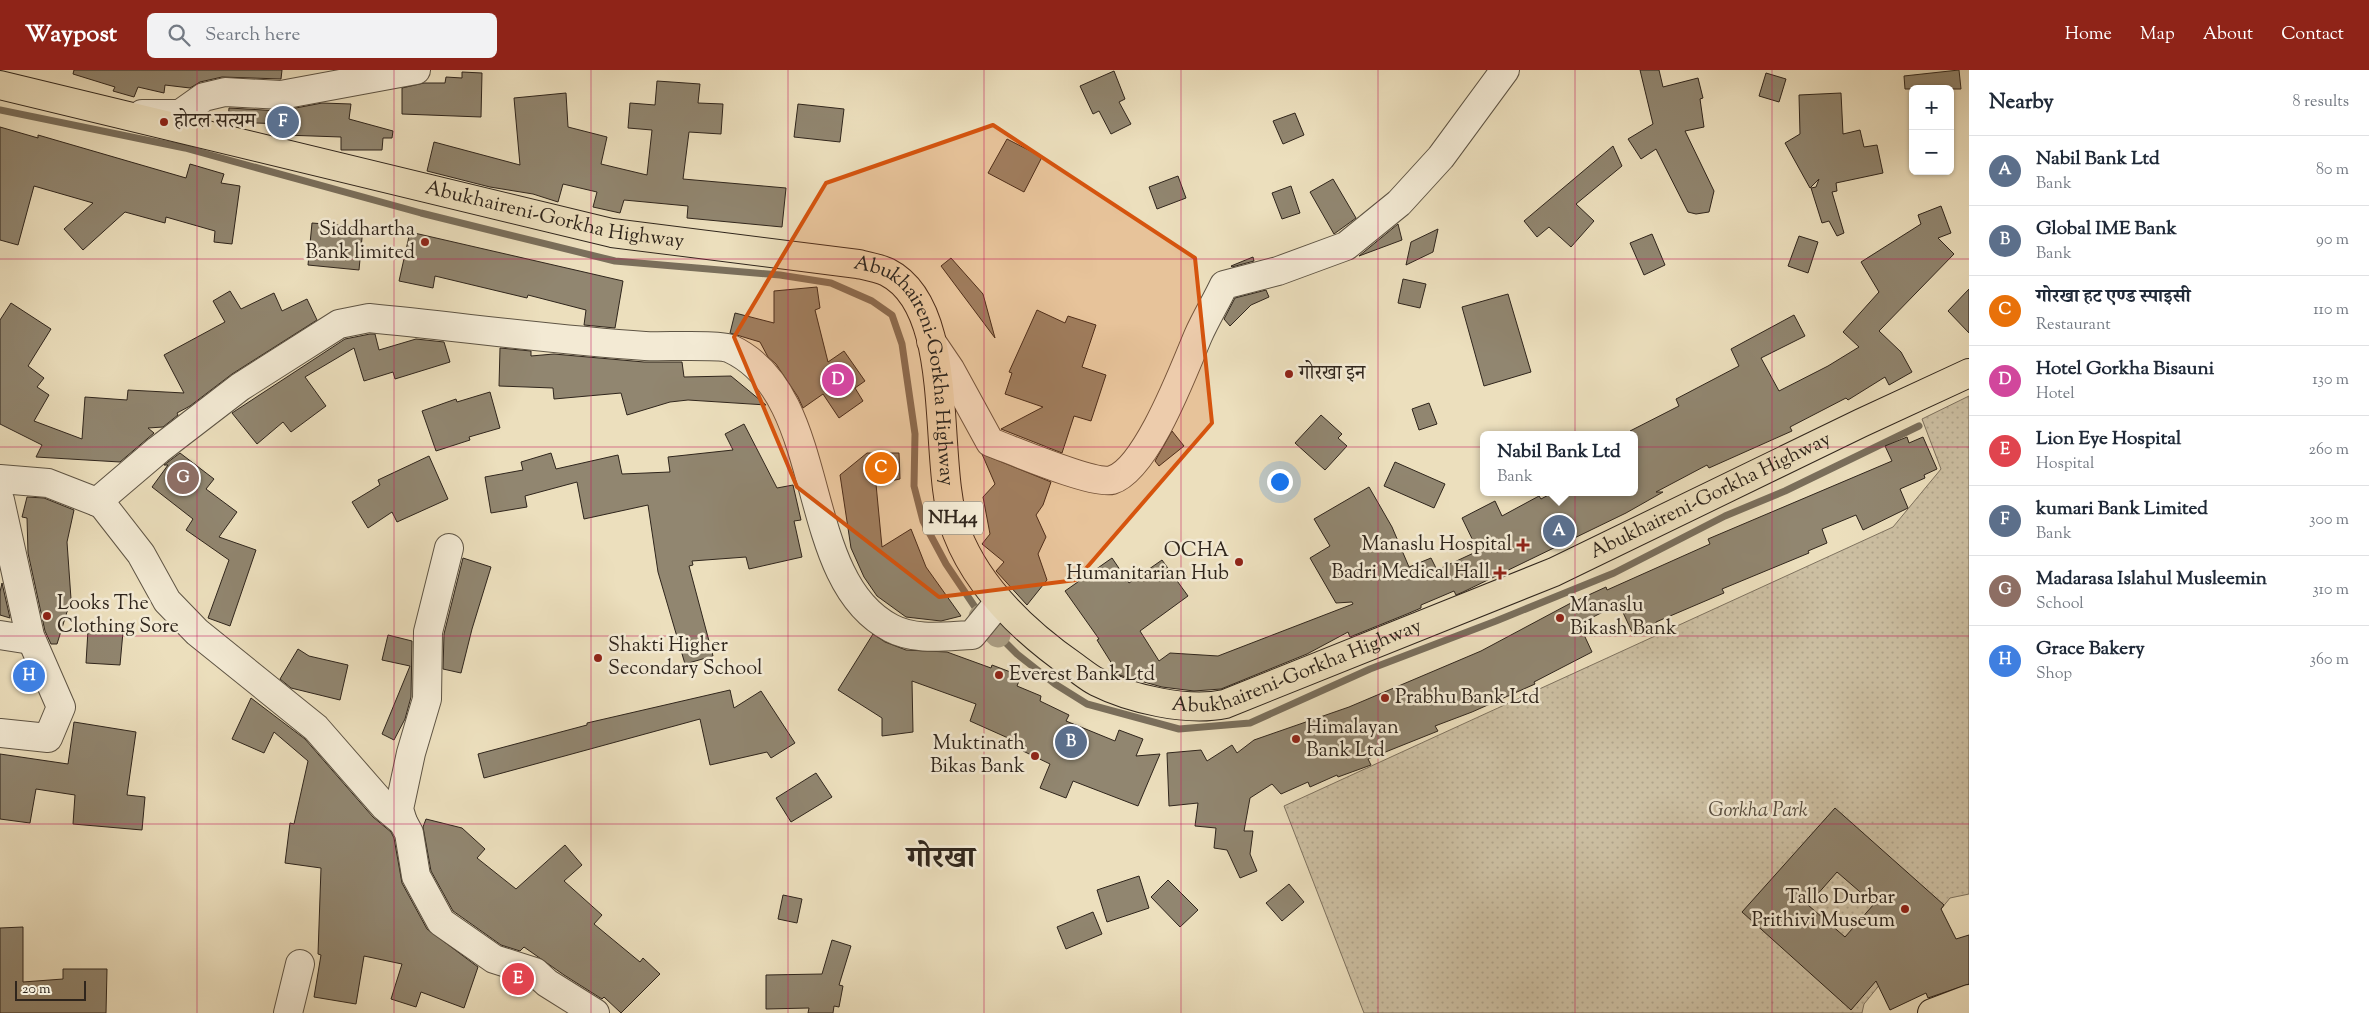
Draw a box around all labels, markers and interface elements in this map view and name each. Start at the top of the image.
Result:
search box [147,13,497,58]
text: Waypost [25,18,117,52]
icon: search [165,21,193,49]
text: Search here [205,22,300,49]
text: Home [2065,22,2112,48]
text: Map [2140,22,2175,48]
text: About [2203,22,2253,48]
text: Contact [2281,22,2344,48]
map controls [1909,85,1954,175]
button: + [1909,85,1954,130]
text: Nearby [1989,88,2054,118]
text: 8 results [2293,91,2349,114]
pin: F [267,103,299,141]
place label: होटल सत्यम [173,108,257,137]
marker: होटल सत्यम [158,116,170,128]
button: − [1909,130,1954,175]
text: Nabil Bank Ltd [2036,146,2160,173]
text: A [1999,159,2012,182]
text: 80 m [2316,159,2349,182]
text: Bank [2036,173,2072,196]
street label: Abukhaireni-Gorkha Highway [422,174,686,256]
place label: Siddhartha Bank limited [305,216,415,268]
text: Global IME Bank [2036,216,2177,243]
text: B [2000,229,2010,252]
text: 90 m [2316,229,2349,252]
marker: Siddhartha Bank limited [419,236,431,248]
text: Bank [2036,243,2072,266]
street label: Abukhaireni-Gorkha Highway [851,249,961,488]
text: गोरखा हट एण्ड स्पाइसी [2036,284,2191,311]
text: C [1999,299,2011,322]
text: 110 m [2313,299,2349,322]
text: Restaurant [2036,314,2111,337]
text: Hotel Gorkha Bisauni [2036,356,2214,383]
place label: गोरखा इन [1298,360,1367,389]
pin: D [822,361,854,399]
marker: गोरखा इन [1283,368,1295,380]
text: D [1999,369,2011,392]
text: 130 m [2312,369,2349,392]
text: Hotel [2036,383,2075,406]
street label: Abukhaireni-Gorkha Highway [1585,425,1836,567]
text: Lion Eye Hospital [2036,426,2181,453]
popup [1480,431,1638,496]
text: Nabil Bank Ltd [1497,439,1621,466]
text: E [2000,439,2010,462]
text: 260 m [2308,439,2349,462]
pin: C [865,449,897,487]
text: Hospital [2036,453,2094,476]
pin: G [167,459,199,497]
text: Bank [1497,466,1533,489]
your location [1267,469,1293,495]
text: kumari Bank Limited [2036,496,2208,523]
road number: NH44 [923,502,983,534]
text: F [2001,509,2009,532]
text: 300 m [2309,509,2349,532]
pin: A [1543,512,1575,550]
text: Bank [2036,523,2072,546]
place label: Manaslu Hospital [1361,531,1512,560]
place label: OCHA Humanitarian Hub [1066,537,1229,589]
marker: Manaslu Hospital [1516,538,1530,552]
marker: OCHA Humanitarian Hub [1233,556,1245,568]
place label: Badri Medical Hall [1331,559,1490,588]
text: Madarasa Islahul Musleemin [2036,566,2267,593]
marker: Badri Medical Hall [1494,567,1506,579]
text: G [1998,579,2012,602]
text: 310 m [2312,579,2349,602]
place label: Looks The Clothing Sore [57,590,179,642]
place label: Manaslu Bikash Bank [1570,592,1677,644]
text: School [2036,593,2084,616]
marker: Looks The Clothing Sore [41,610,53,622]
street label: Abukhaireni-Gorkha Highway [1170,612,1426,721]
marker: Manaslu Bikash Bank [1554,612,1566,624]
place label: Shakti Higher Secondary School [608,632,763,684]
text: Grace Bakery [2036,636,2145,663]
text: H [1999,649,2011,672]
text: 360 m [2310,649,2349,672]
marker: Shakti Higher Secondary School [592,652,604,664]
pin: H [13,657,45,695]
place label: Everest Bank Ltd [1009,661,1155,690]
text: Shop [2036,663,2072,686]
marker: Everest Bank Ltd [993,669,1005,681]
place label: Prabhu Bank Ltd [1395,684,1540,713]
marker: Prabhu Bank Ltd [1379,692,1391,704]
place label: Himalayan Bank Ltd [1306,714,1399,766]
pin: B [1055,723,1087,761]
place label: Muktinath Bikas Bank [930,730,1025,782]
marker: Himalayan Bank Ltd [1290,733,1302,745]
marker: Muktinath Bikas Bank [1029,750,1041,762]
park label: Gorkha Park [1708,797,1808,826]
district label: गोरखा [905,838,977,881]
place label: Tallo Durbar Prithivi Museum [1752,884,1895,936]
marker: Tallo Durbar Prithivi Museum [1899,903,1911,915]
pin: E [502,960,534,998]
scale bar [15,978,86,1001]
text: 20 m [22,980,51,1000]

